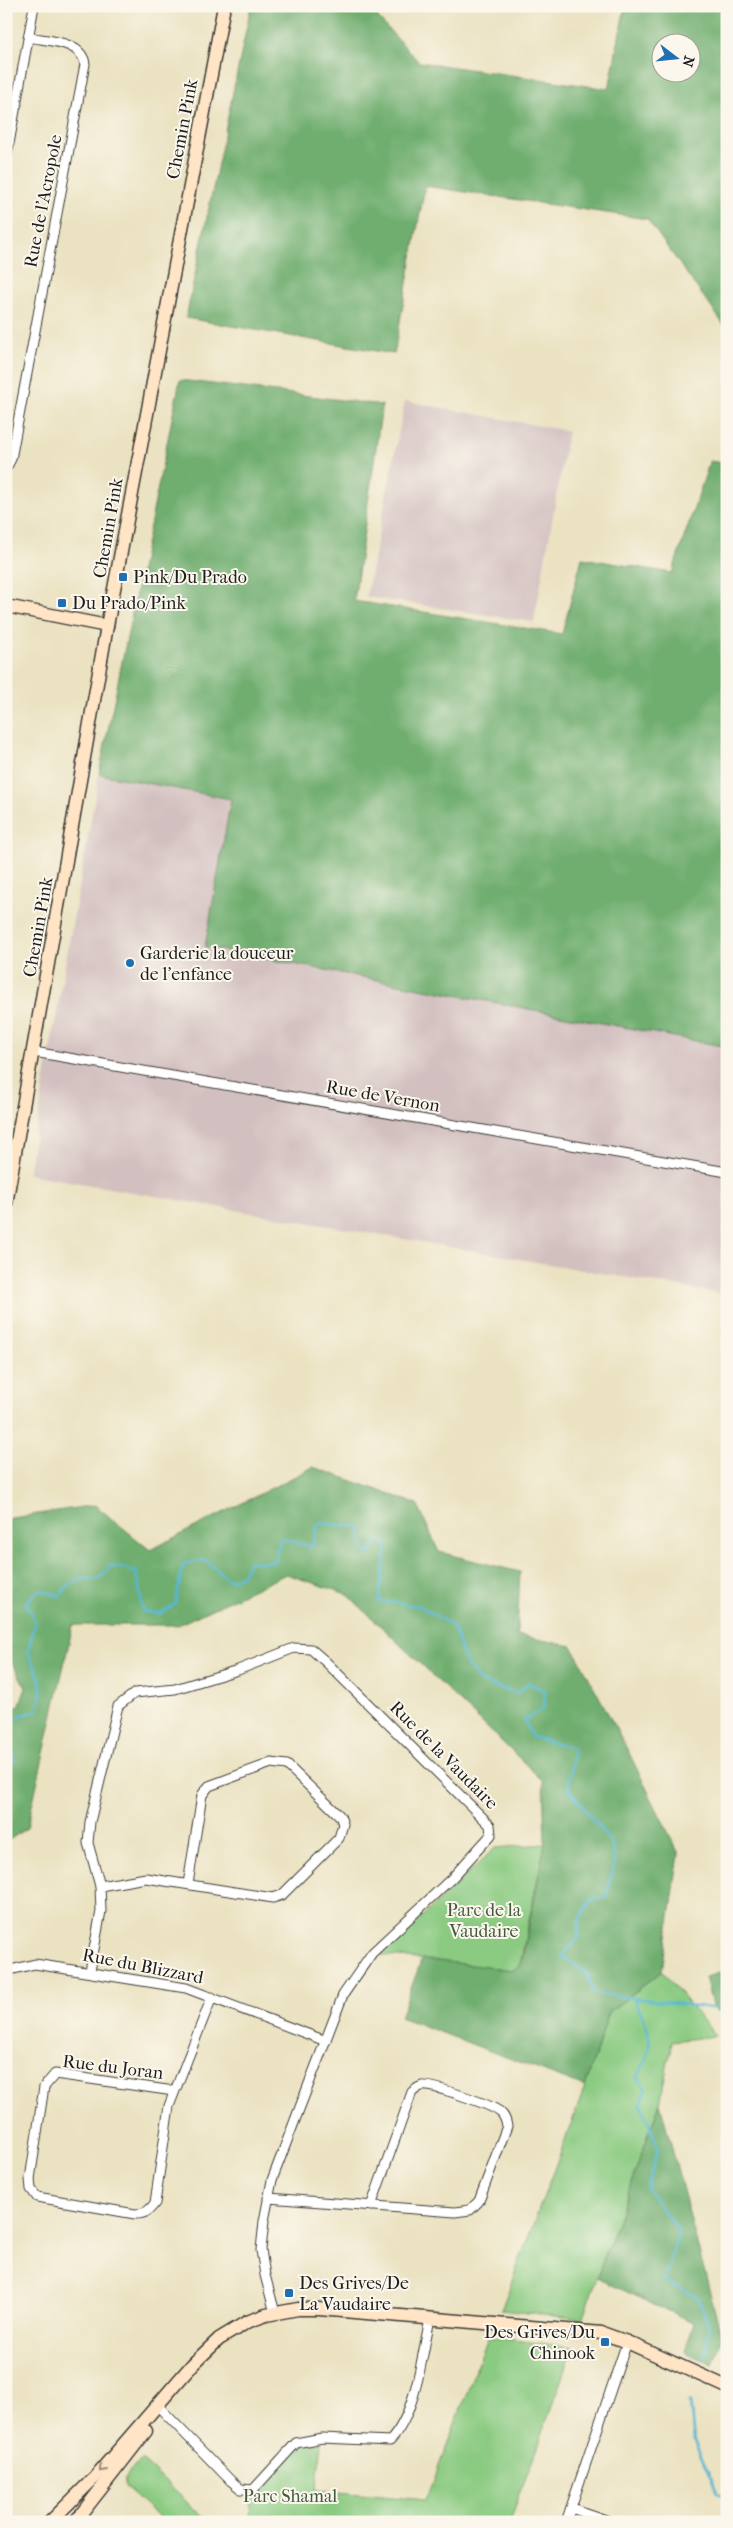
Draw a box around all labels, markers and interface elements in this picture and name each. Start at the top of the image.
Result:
north arrow [650,32,700,82]
text: N [678,54,698,69]
street label: Chemin Pink [162,77,203,181]
street label: Rue de l'Acropole [20,133,67,269]
street label: Chemin Pink [89,476,128,580]
place label: Pink/Du Prado [133,567,247,588]
marker: Pink/Du Prado [117,571,129,583]
place label: Du Prado/Pink [72,593,187,614]
marker: Du Prado/Pink [56,597,68,609]
street label: Chemin Pink [19,875,58,979]
place label: Garderie la douceur de l'enfance [140,943,294,985]
marker: Garderie la douceur de l'enfance [124,957,136,969]
street label: Rue de Vernon [324,1076,442,1117]
street label: Rue de la Vaudaire [385,1697,502,1814]
park label: Parc de la Vaudaire [447,1900,522,1942]
street label: Rue du Blizzard [81,1944,205,1989]
street label: Rue du Joran [61,2051,165,2084]
place label: Des Grives/De La Vaudaire [299,2273,409,2315]
marker: Des Grives/De La Vaudaire [283,2287,295,2299]
place label: Des Grives/Du Chinook [484,2322,596,2364]
marker: Des Grives/Du Chinook [599,2336,611,2348]
one-way arrow [99,2463,108,2472]
park label: Parc Shamal [243,2486,337,2507]

